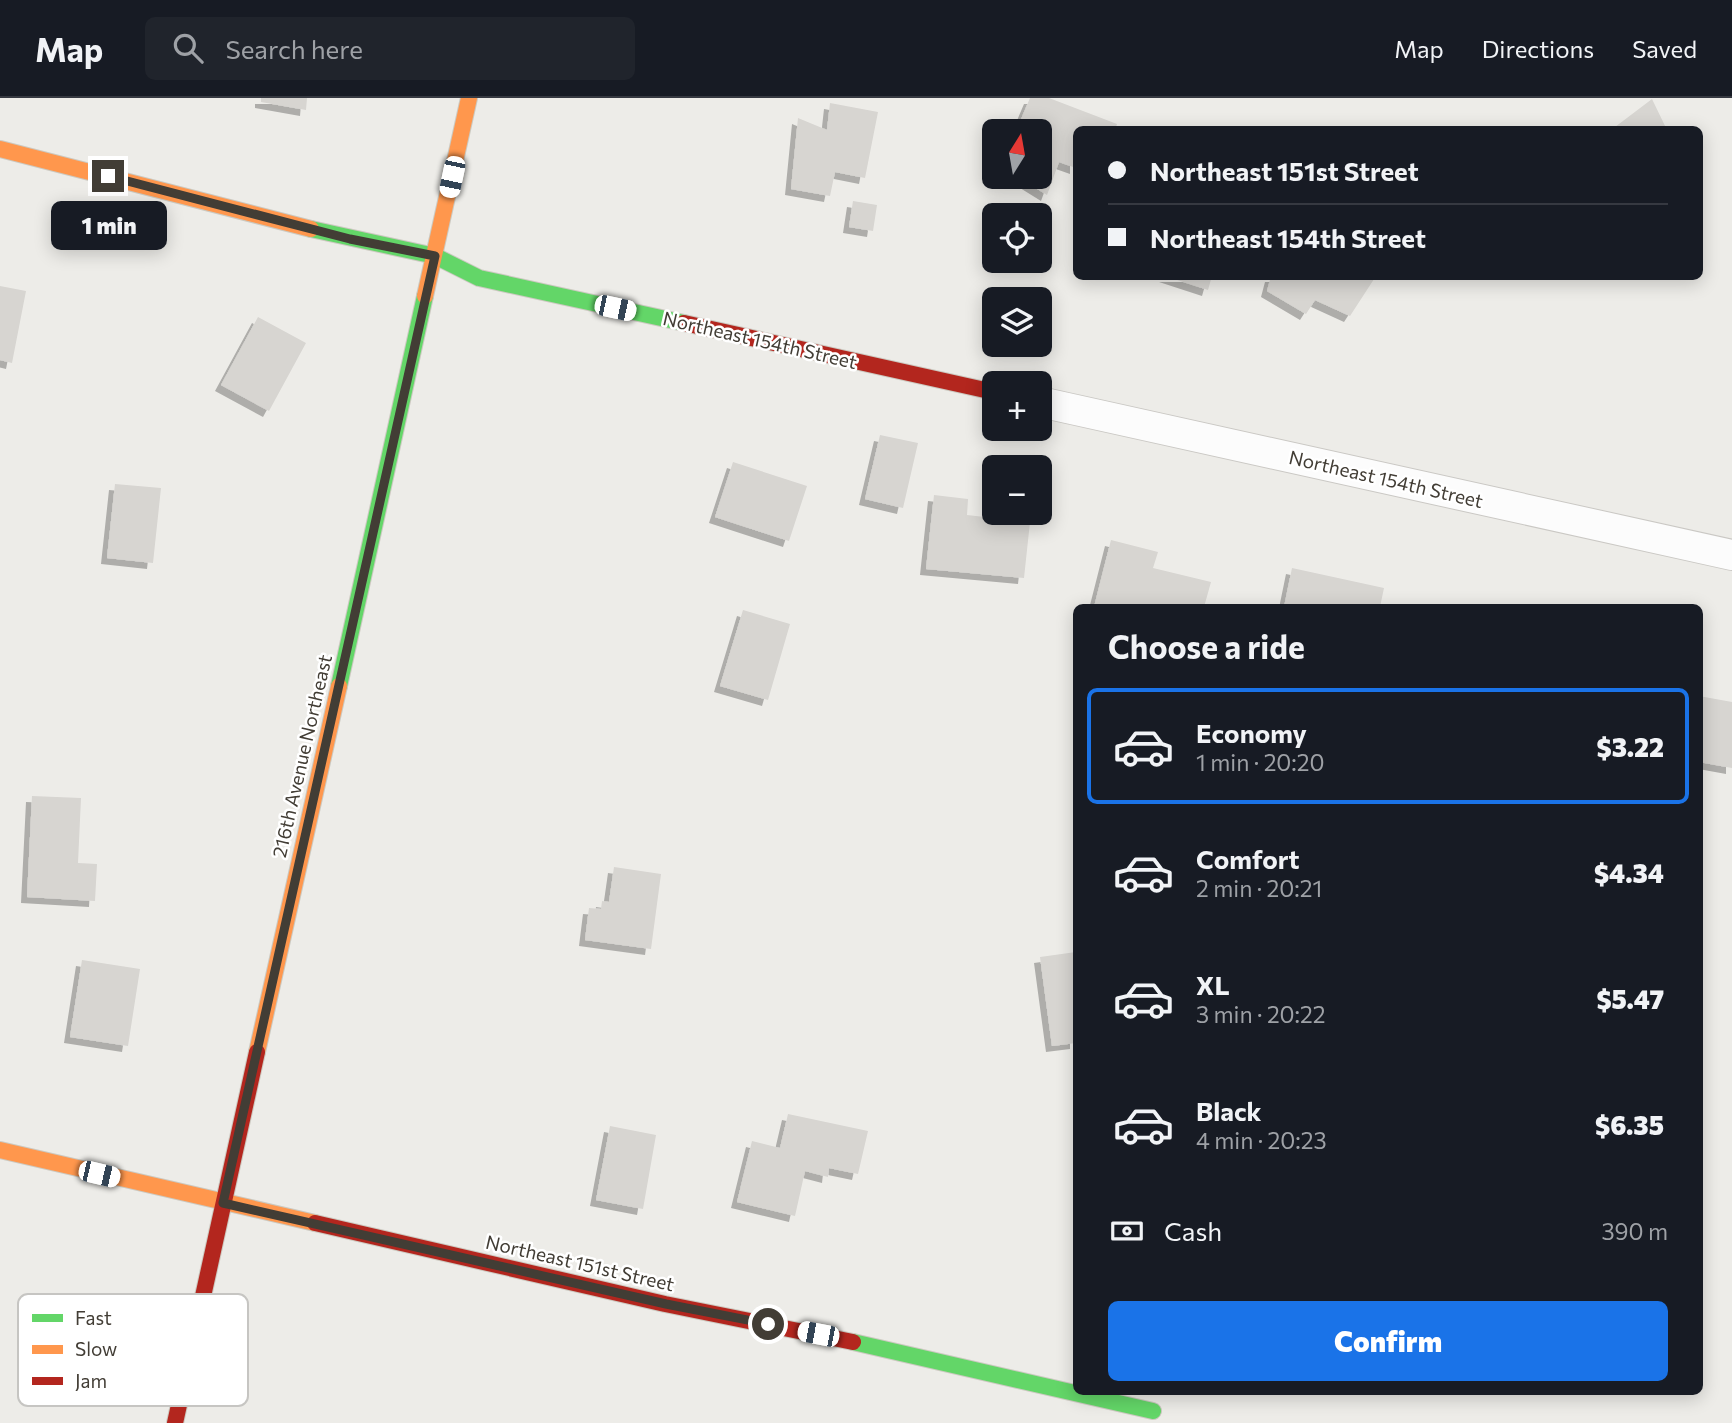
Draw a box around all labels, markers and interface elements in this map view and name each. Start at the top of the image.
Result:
search box [145,17,635,80]
text: Map [35,28,103,69]
icon: search [169,29,207,67]
text: Search here [225,33,363,64]
text: Map [1394,34,1444,63]
text: Directions [1482,34,1594,63]
text: Saved [1632,34,1697,63]
north arrow [982,119,1052,189]
map controls [982,119,1052,525]
car [438,154,467,200]
text: Northeast 151st Street [1150,155,1419,186]
route end [92,160,124,192]
callout: 1 min [50,200,166,250]
button: locate [982,203,1052,273]
text: 1 min [81,211,137,239]
text: Northeast 154th Street [1150,222,1426,253]
button: layers [982,287,1052,357]
car [593,293,638,323]
street label: Northeast 154th Street [661,306,860,373]
button: + [982,371,1052,441]
street label: Northeast 154th Street [1287,445,1486,512]
button: − [982,455,1052,525]
text: Choose a ride [1108,626,1305,666]
street label: 216th Avenue Northeast [267,652,336,860]
icon: car [1112,715,1175,778]
text: Economy [1196,717,1307,748]
text: $3.22 [1597,731,1664,762]
text: 1 min · 20:20 [1196,748,1324,776]
icon: car [1112,841,1175,904]
text: Comfort [1196,843,1299,874]
text: $4.34 [1594,857,1664,888]
text: 2 min · 20:21 [1196,874,1322,902]
icon: car [1112,967,1175,1030]
text: XL [1196,969,1230,1000]
text: $5.47 [1596,983,1664,1014]
text: 3 min · 20:22 [1196,1000,1326,1028]
icon: car [1112,1093,1175,1156]
text: Black [1196,1095,1262,1126]
text: $6.35 [1595,1109,1664,1140]
text: 4 min · 20:23 [1196,1126,1327,1154]
car [77,1159,122,1189]
icon: cash [1108,1212,1146,1250]
text: Cash [1164,1215,1222,1246]
text: 390 m [1601,1217,1668,1245]
street label: Northeast 151st Street [484,1230,677,1295]
legend [18,1294,248,1406]
button: Confirm [1108,1301,1668,1381]
text: Fast [75,1306,112,1329]
route start [752,1308,784,1340]
car [796,1320,841,1348]
text: Slow [75,1337,117,1360]
text: Jam [75,1369,107,1392]

